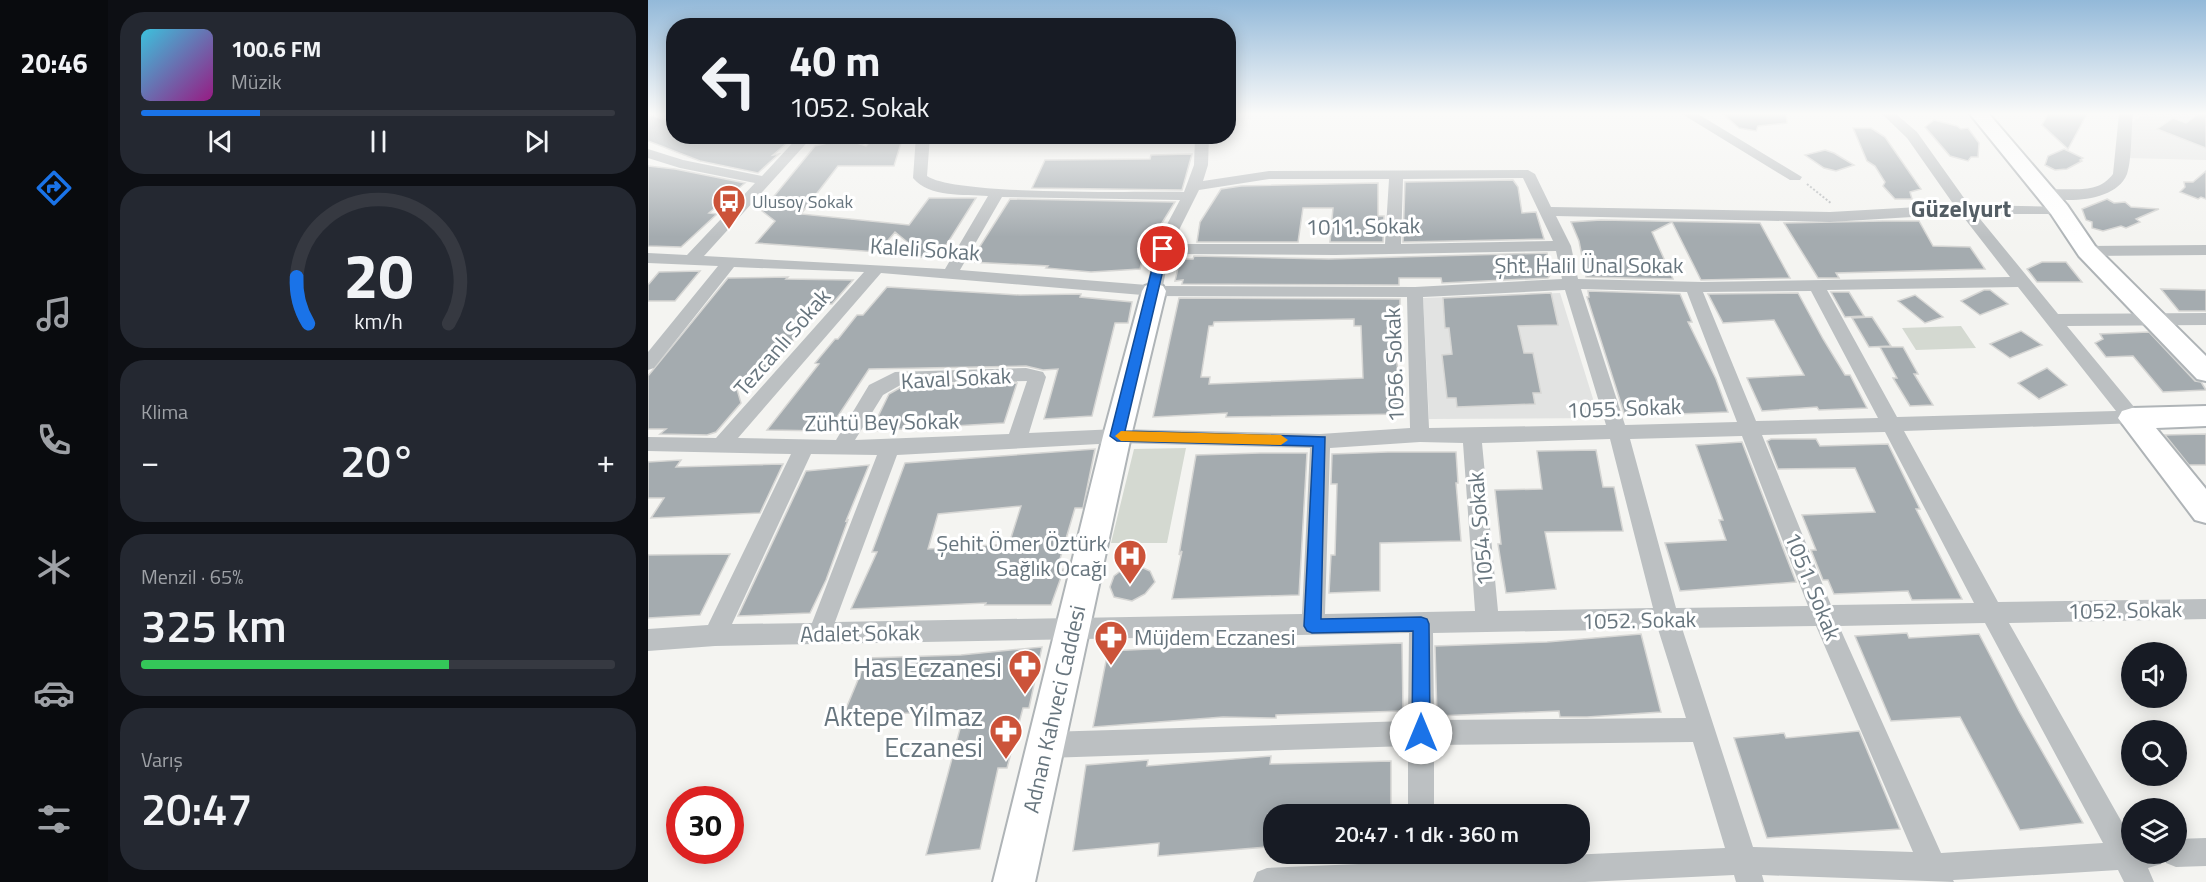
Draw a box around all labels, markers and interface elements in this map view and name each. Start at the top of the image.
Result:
text: 40 m [789,28,881,92]
text: 100.6 FM [231,32,321,66]
text: 20:46 [20,42,88,83]
icon: left [690,42,768,120]
text: Müzik [231,66,281,97]
text: 1052. Sokak [789,86,929,127]
icon: previous [204,125,237,158]
icon: pause [362,125,395,158]
icon: next [520,125,553,158]
icon: directions [33,167,75,209]
bus stop icon: Ulusoy Sokak [711,183,747,230]
place label: Ulusoy Sokak [752,188,854,215]
district label: Güzelyurt [1911,190,2012,226]
street label: 1011. Sokak [1305,208,1421,244]
pin [1137,223,1188,274]
text: 20 [343,227,413,322]
street label: Kaleli Sokak [869,228,982,270]
icon: arrive [1146,232,1179,265]
street label: Şht. Halil Ünal Sokak [1494,248,1684,282]
street label: Tezcanlı Sokak [725,280,839,403]
icon: music [33,293,75,335]
text: km/h [354,305,402,337]
street label: 1056. Sokak [1375,307,1413,423]
street label: Kaval Sokak [900,358,1012,398]
street label: 1055. Sokak [1566,389,1682,427]
text: Klima [141,396,188,427]
street label: Zühtü Bey Sokak [804,404,960,440]
icon: phone [33,419,75,461]
text: 20° [340,426,416,494]
text: − [141,436,159,486]
text: + [597,436,615,486]
street label: 1054. Sokak [1458,470,1502,587]
place label: Şehit Ömer Öztürk Sağlık Ocağı [936,526,1107,585]
street label: 1051. Sokak [1776,527,1850,646]
hospital icon: Şehit Ömer Öztürk Sağlık Ocağı [1112,538,1148,585]
icon: climate [33,546,75,588]
text: Menzil · 65% [141,561,243,592]
text: 325 km [141,591,287,659]
street label: 1052. Sokak [2067,592,2183,628]
street label: Adnan Kahveci Caddesi [1014,602,1094,816]
street label: 1052. Sokak [1581,602,1697,638]
street label: Adalet Sokak [800,615,921,651]
pharmacy icon: Müjdem Eczanesi [1093,619,1129,666]
place label: Müjdem Eczanesi [1134,620,1296,654]
map controls [2121,642,2187,864]
button: sound [2121,642,2187,708]
place label: Has Eczanesi [853,646,1002,687]
pharmacy icon: Has Eczanesi [1007,648,1043,695]
icon: car [33,672,75,714]
place label: Aktepe Yılmaz Eczanesi [824,695,983,767]
position arrow [1389,701,1453,765]
pharmacy icon: Aktepe Yılmaz Eczanesi [988,713,1024,760]
button: search [2121,720,2187,786]
text: Varış [141,744,183,775]
text: 20:47 [141,774,253,842]
speed limit sign: 30 [666,786,744,864]
icon: filters [33,798,75,840]
button: layers [2121,798,2187,864]
text: 20:47 · 1 dk · 360 m [1334,817,1519,851]

